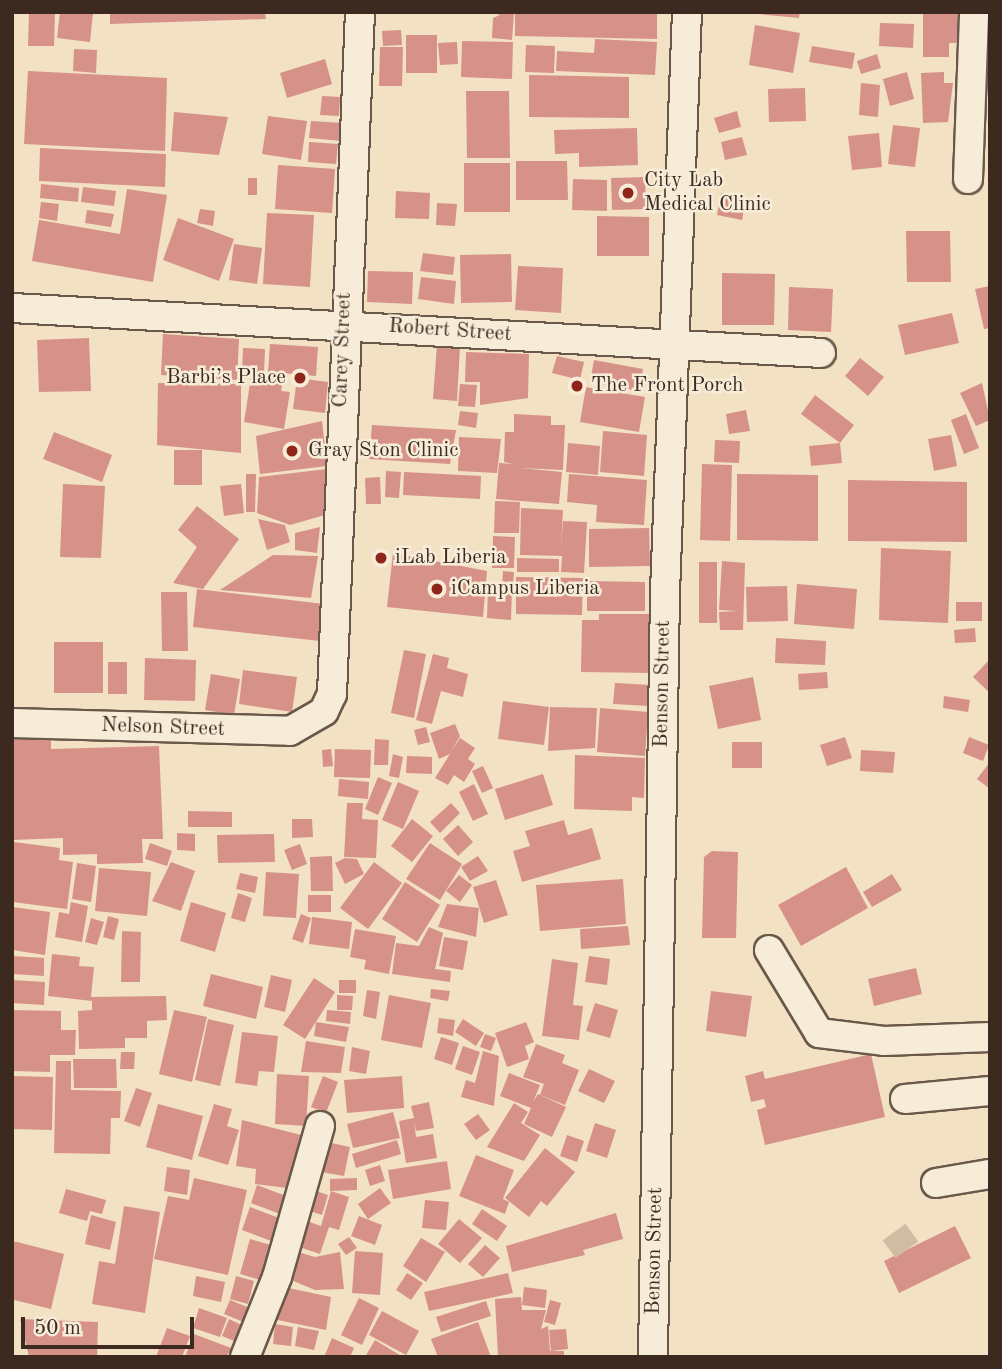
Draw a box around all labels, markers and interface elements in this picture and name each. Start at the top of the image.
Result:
place label: City Lab Medical Clinic [644,168,771,218]
marker: City Lab Medical Clinic [618,183,638,203]
street label: Carey Street [328,292,358,408]
street label: Robert Street [388,314,512,348]
place label: Barbi’s Place [166,365,286,391]
marker: Barbi’s Place [292,370,308,386]
place label: The Front Porch [591,373,744,399]
marker: The Front Porch [569,378,585,394]
place label: Gray Ston Clinic [308,438,458,464]
marker: Gray Ston Clinic [282,441,302,461]
place label: iLab Liberia [395,545,507,571]
marker: iLab Liberia [373,550,389,566]
place label: iCampus Liberia [451,576,600,602]
marker: iCampus Liberia [429,581,445,597]
street label: Benson Street [649,620,677,748]
street label: Nelson Street [101,713,225,743]
street label: Benson Street [641,1187,669,1315]
scale bar [24,1302,198,1346]
text: 50 m [34,1318,81,1339]

